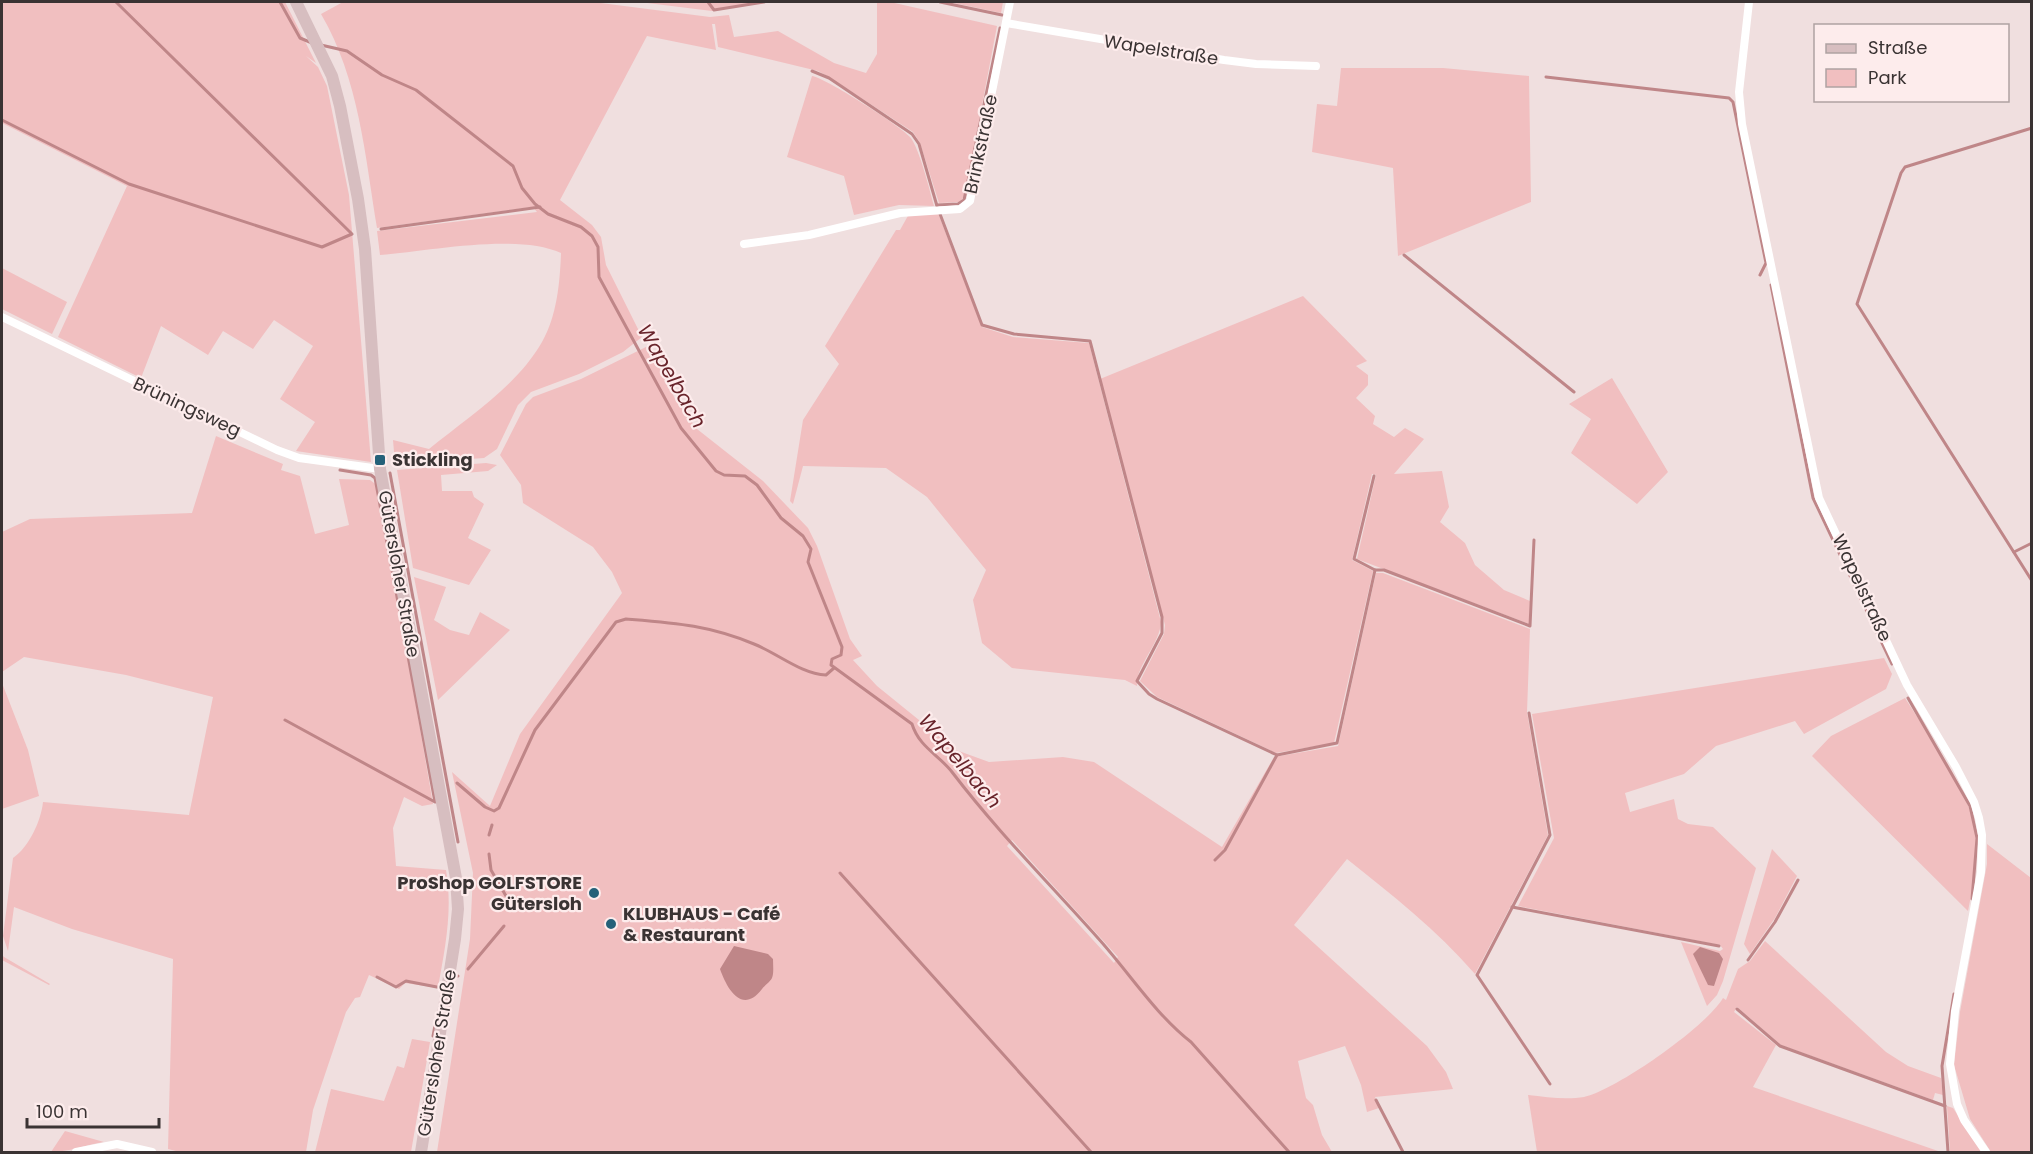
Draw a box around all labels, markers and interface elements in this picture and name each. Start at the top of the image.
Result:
legend [1814,24,2009,102]
street label: Wapelstraße [1102,28,1220,71]
text: Straße [1868,35,1927,60]
text: Park [1868,65,1907,90]
street label: Brinkstraße [958,92,1003,196]
water label: Wapelbach [631,319,713,433]
street label: Brüningsweg [129,371,245,442]
place label: Stickling [392,447,473,472]
marker: Stickling [373,453,387,467]
street label: Gütersloher Straße [373,489,426,659]
street label: Wapelstraße [1827,530,1898,646]
water label: Wapelbach [912,708,1008,814]
place label: ProShop GOLFSTORE Gütersloh [397,870,582,916]
marker: ProShop GOLFSTORE Gütersloh [587,886,601,900]
place label: KLUBHAUS - Café & Restaurant [623,901,780,947]
marker: KLUBHAUS - Café & Restaurant [604,917,618,931]
street label: Gütersloher Straße [411,968,462,1138]
scale bar [27,1091,159,1129]
text: 100 m [36,1099,88,1124]

